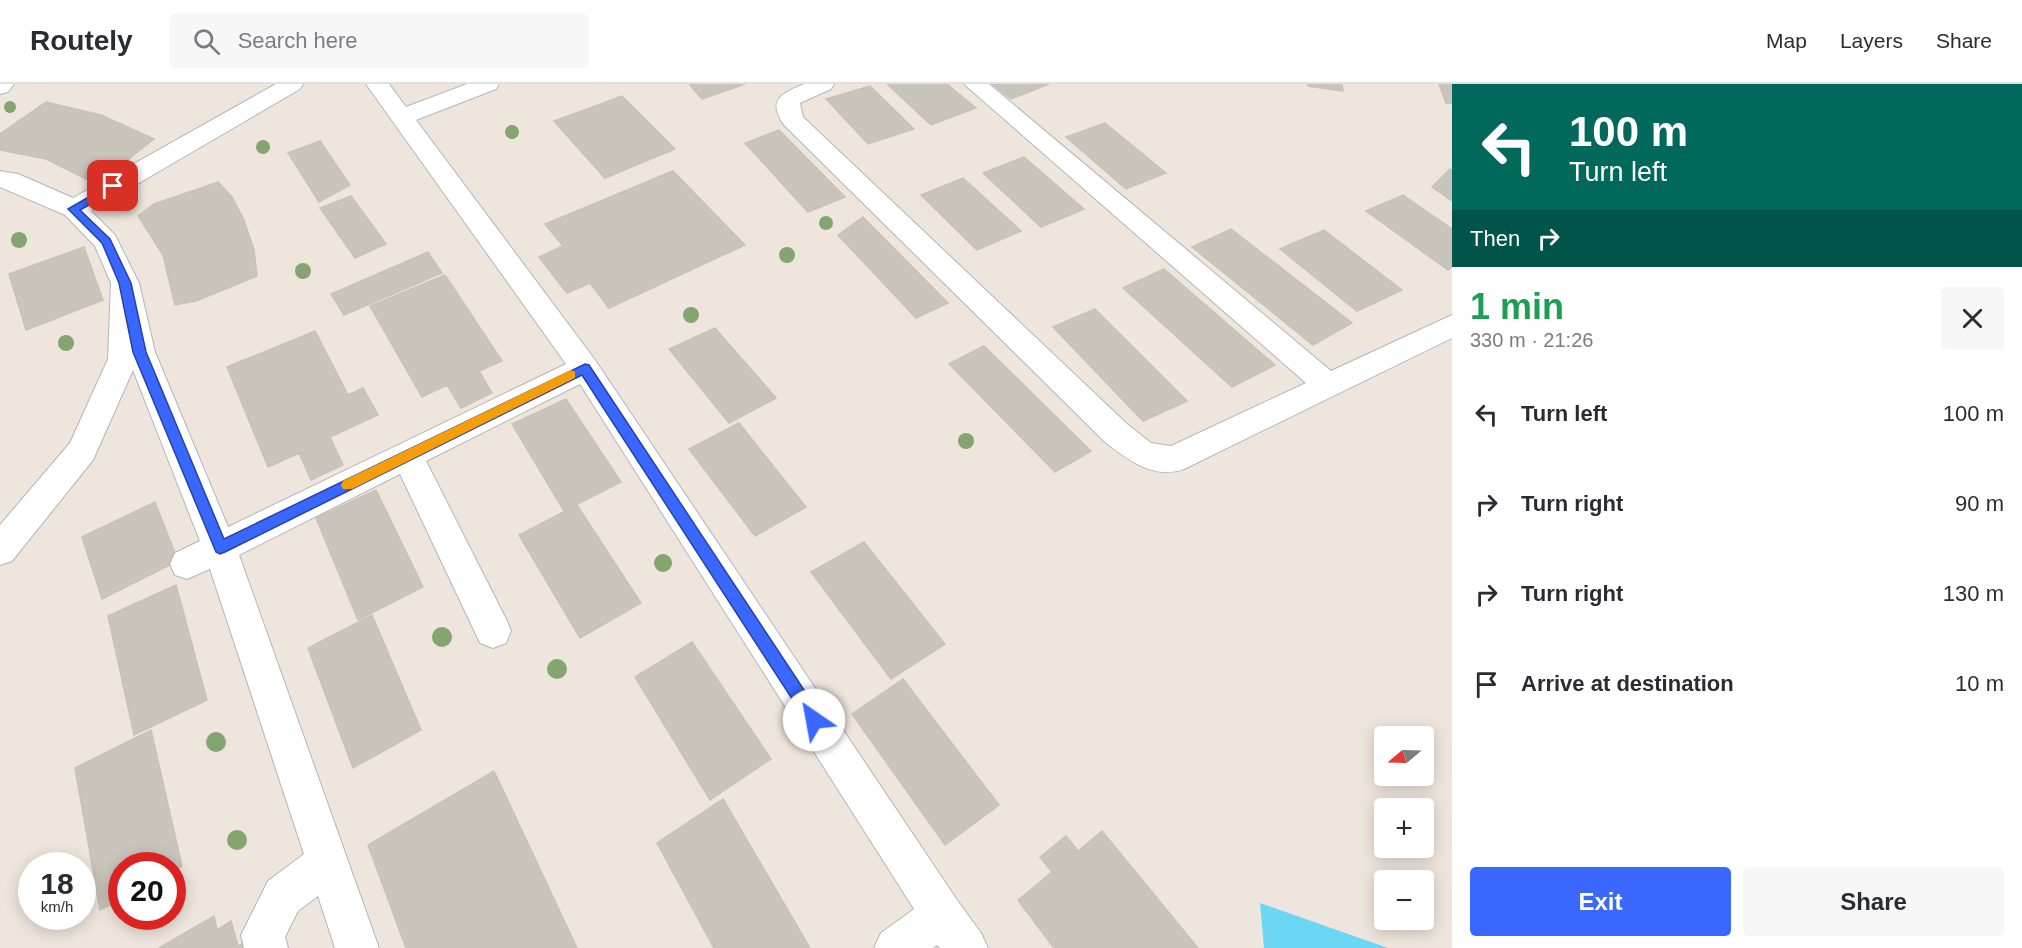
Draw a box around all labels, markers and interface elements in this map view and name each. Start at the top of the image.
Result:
search box [169,14,589,68]
text: Routely [30,25,133,56]
icon: search [190,25,223,58]
text: Search here [238,28,358,53]
text: Map [1766,29,1807,52]
text: Layers [1840,29,1903,52]
text: Share [1936,29,1992,52]
icon: left [1470,108,1548,186]
text: 100 m [1569,108,1688,155]
text: Turn left [1569,157,1667,187]
pin [87,160,138,211]
icon: arrive [96,169,129,202]
icon: right [1532,222,1565,255]
text: Then [1470,226,1520,251]
text: 1 min [1470,286,1564,327]
button: close [1941,287,2004,350]
text: 330 m · 21:26 [1470,329,1593,351]
icon: left [1470,398,1503,431]
text: Turn left [1521,401,1607,426]
text: 100 m [1943,401,2004,426]
icon: right [1470,488,1503,521]
text: Turn right [1521,491,1623,516]
text: 90 m [1955,491,2004,516]
icon: right [1470,578,1503,611]
text: Turn right [1521,581,1623,606]
text: 130 m [1943,581,2004,606]
icon: arrive [1470,668,1503,701]
text: Arrive at destination [1521,671,1734,696]
text: 10 m [1955,671,2004,696]
position arrow [782,688,846,752]
north arrow [1374,726,1434,786]
map controls [1374,726,1434,930]
button: + [1374,798,1434,858]
speed limit sign: 20 [108,852,186,930]
text: 18 [40,867,74,900]
button: Exit [1470,867,1731,936]
button: Share [1743,867,2004,936]
button: − [1374,870,1434,930]
text: km/h [41,898,73,915]

